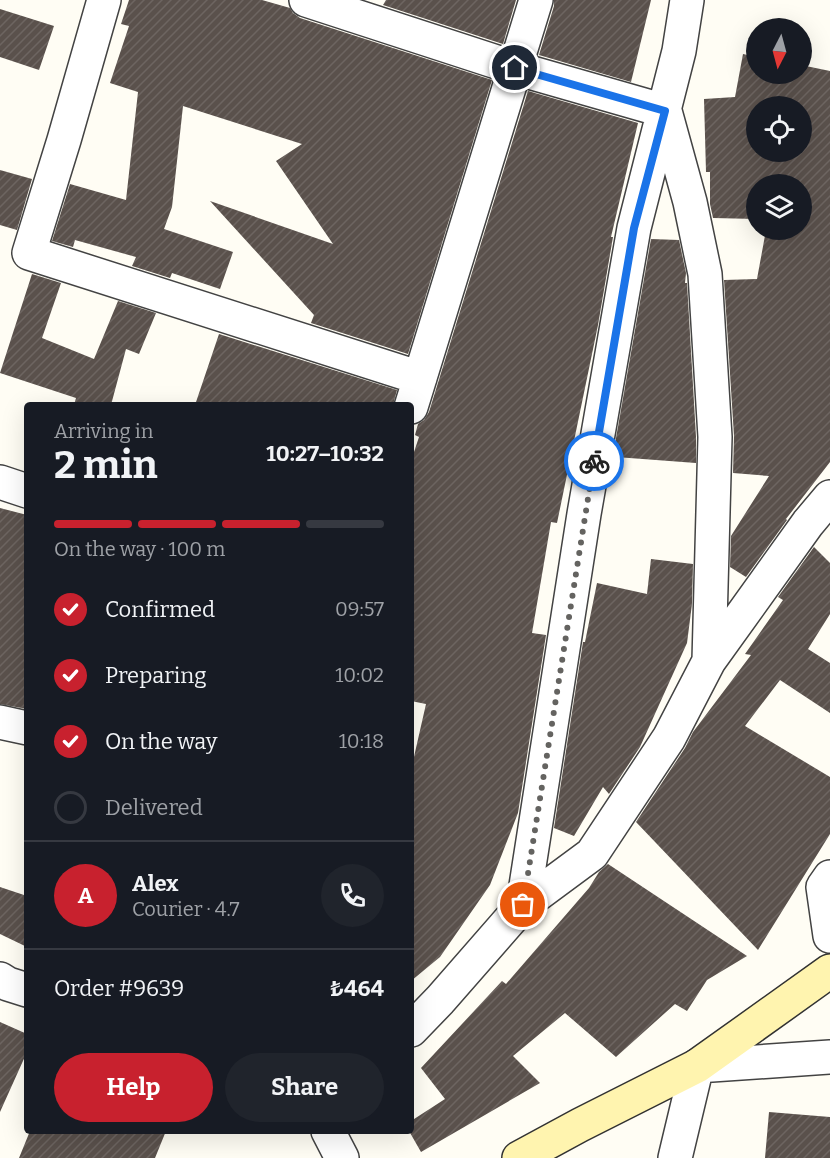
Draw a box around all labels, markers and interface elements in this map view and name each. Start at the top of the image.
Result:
north arrow [746,18,812,84]
map controls [746,18,812,240]
pin [489,42,540,93]
icon: home [498,51,531,84]
button: locate [746,96,812,162]
button: layers [746,174,812,240]
text: Arriving in [54,419,153,443]
courier [564,431,624,491]
text: 10:27–10:32 [266,440,384,467]
text: 2 min [54,442,158,488]
icon: bike [578,445,611,478]
text: On the way · 100 m [54,537,225,561]
icon: check [54,593,87,626]
text: Confirmed [105,596,215,623]
text: 09:57 [335,597,384,621]
icon: check [54,659,87,692]
text: Preparing [105,662,207,689]
text: 10:02 [335,663,384,687]
icon: check [54,725,87,758]
text: On the way [105,728,217,755]
text: 10:18 [339,729,384,753]
text: Delivered [105,794,203,821]
button: phone [321,864,384,927]
text: Alex [132,870,178,897]
pin [497,879,548,930]
text: A [78,882,93,909]
icon: bag [506,888,539,921]
text: Courier · 4.7 [132,897,240,921]
text: Order #9639 [54,975,184,1002]
text: ₺464 [329,975,384,1002]
button: Help [54,1053,213,1122]
button: Share [225,1053,384,1122]

